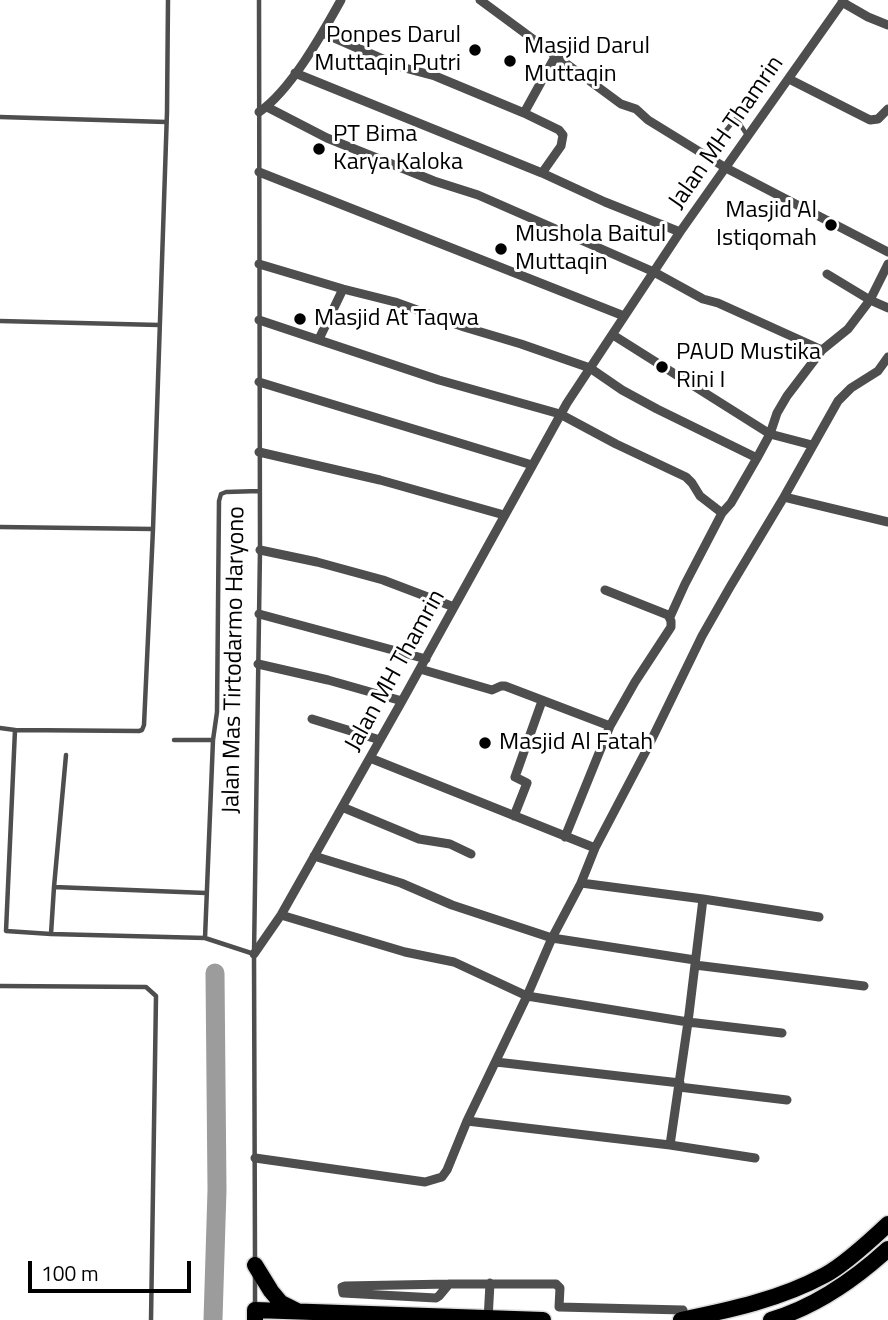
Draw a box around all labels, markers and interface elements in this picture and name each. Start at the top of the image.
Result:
place label: Ponpes Darul Muttaqin Putri [314,22,461,78]
place label: Masjid Darul Muttaqin [524,33,650,89]
marker: Ponpes Darul Muttaqin Putri [467,42,483,58]
street label: Jalan MH Thamrin [663,51,791,215]
marker: Masjid Darul Muttaqin [502,53,518,69]
place label: PT Bima Karya Kaloka [333,121,463,177]
marker: PT Bima Karya Kaloka [311,141,327,157]
place label: Masjid Al Istiqomah [716,197,817,253]
marker: Masjid Al Istiqomah [823,217,839,233]
place label: Mushola Baitul Muttaqin [515,221,666,277]
marker: Mushola Baitul Muttaqin [493,241,509,257]
place label: Masjid At Taqwa [314,305,479,333]
marker: Masjid At Taqwa [292,311,308,327]
place label: PAUD Mustika Rini I [676,339,821,395]
marker: PAUD Mustika Rini I [654,359,670,375]
street label: Jalan Mas Tirtodarmo Haryono [218,506,252,814]
street label: Jalan MH Thamrin [340,585,452,757]
place label: Masjid Al Fatah [499,729,653,757]
marker: Masjid Al Fatah [477,735,493,751]
scale bar [32,1246,194,1290]
text: 100 m [41,1257,98,1289]

